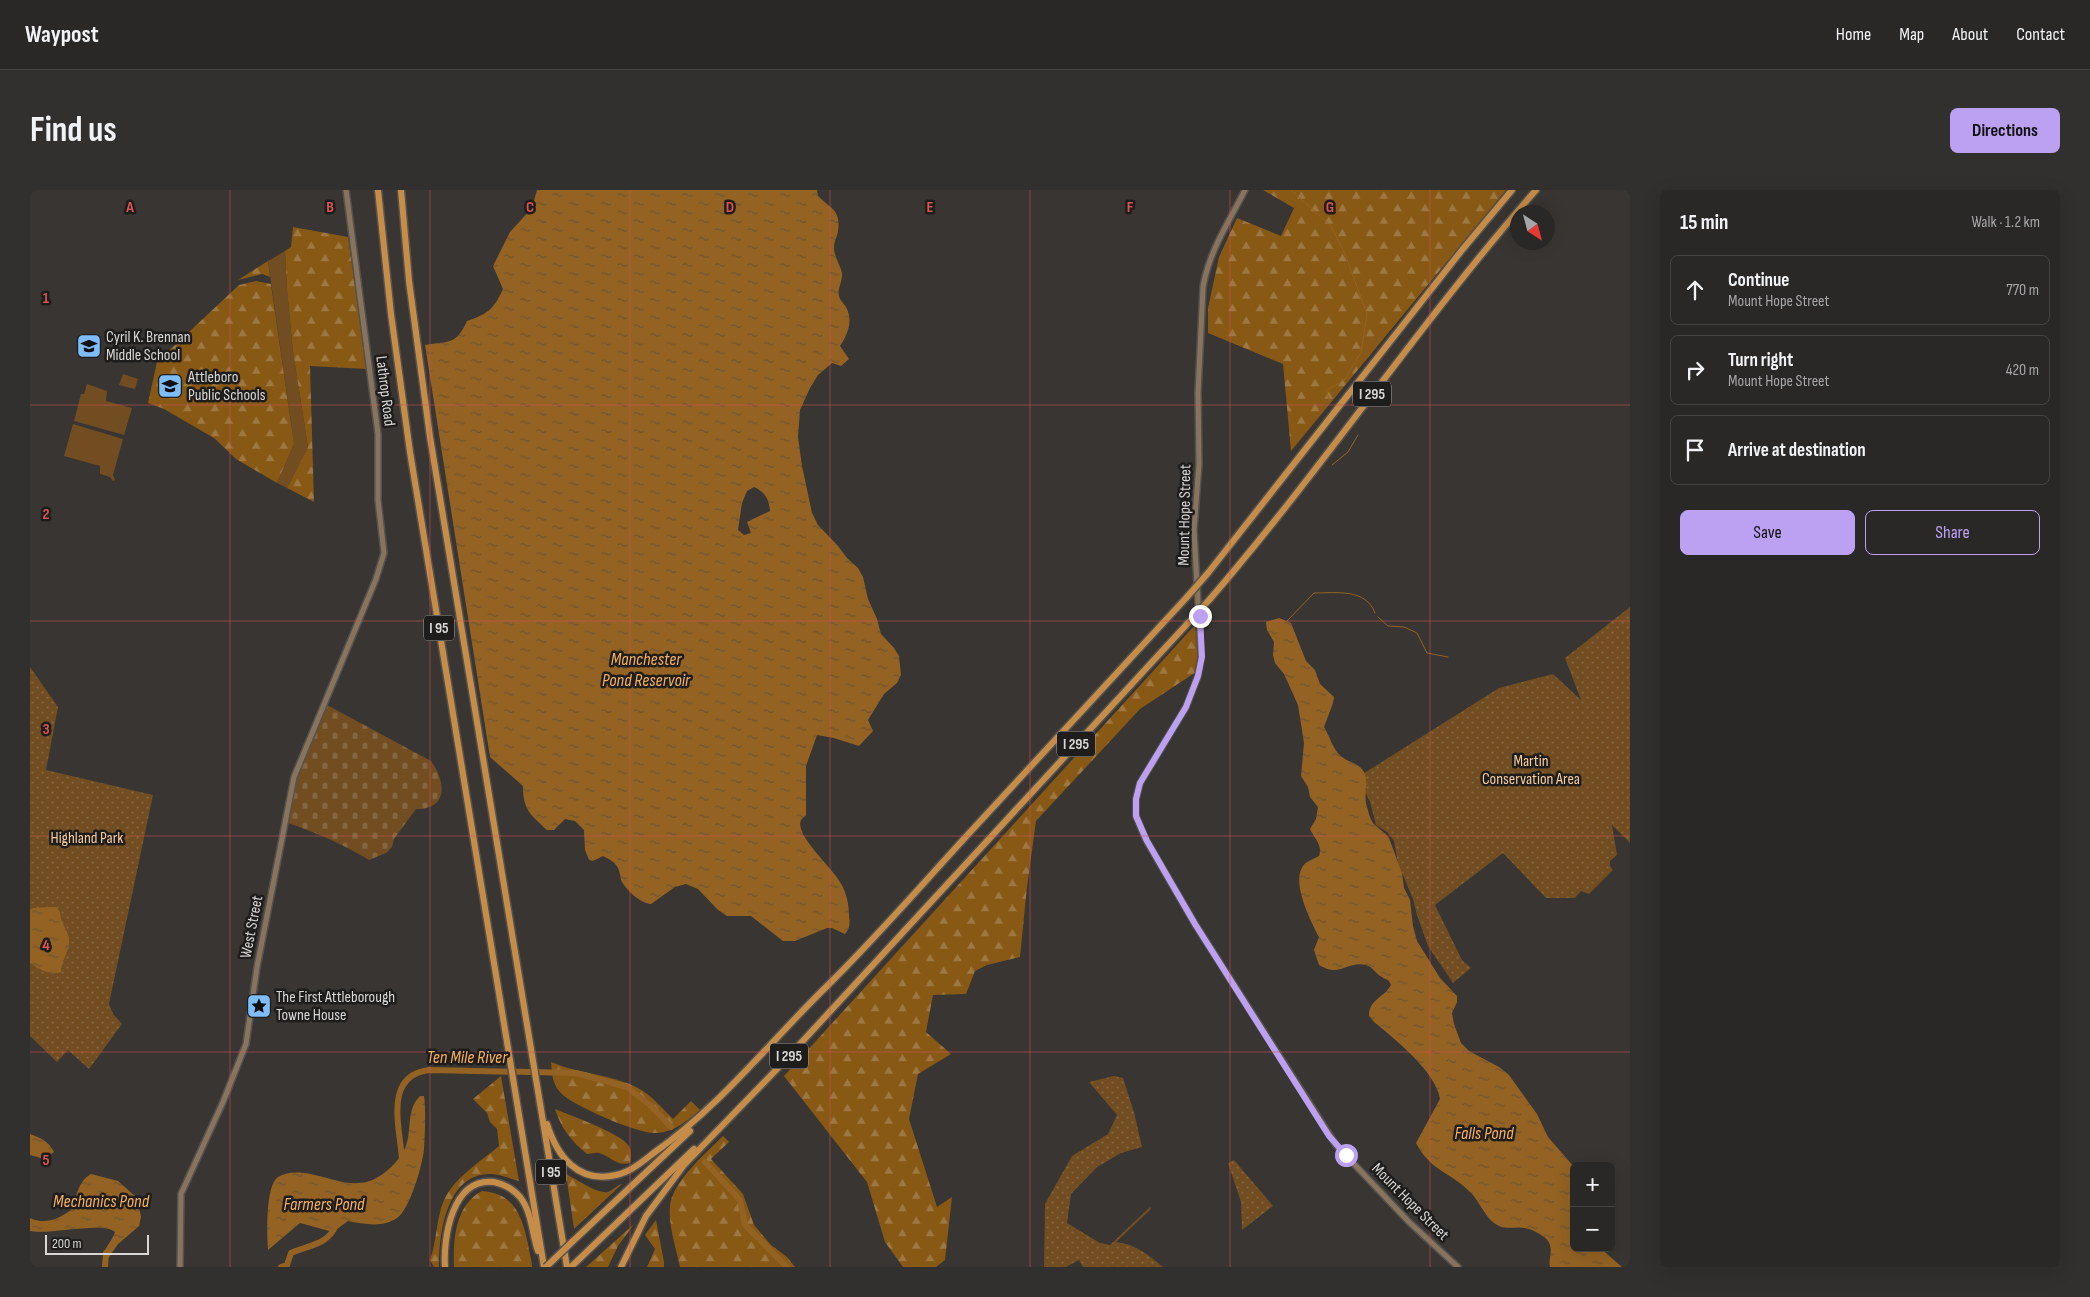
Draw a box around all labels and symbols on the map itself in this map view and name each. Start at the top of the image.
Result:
text: A [125,198,134,217]
text: B [326,198,334,217]
text: C [526,198,534,217]
text: D [726,198,734,217]
text: E [927,198,934,217]
text: F [1127,198,1134,217]
text: G [1326,198,1334,217]
north arrow [1510,205,1555,250]
text: 1 [43,289,50,308]
place label: Cyril K. Brennan Middle School [106,328,191,365]
school or university icon: Cyril K. Brennan Middle School [76,333,102,359]
street label: Lathrop Road [371,355,399,427]
place label: Attleboro Public Schools [187,368,266,405]
school or university icon: Attleboro Public Schools [157,373,183,399]
road number: I 295 [1353,382,1391,406]
street label: Mount Hope Street [1175,464,1195,566]
text: 2 [42,505,50,524]
route end [1189,605,1212,628]
road number: I 95 [424,616,454,640]
water label: Manchester Pond Reservoir [602,649,691,691]
text: 3 [42,720,50,739]
road number: I 295 [1057,732,1095,756]
park label: Martin Conservation Area [1482,752,1580,789]
park label: Highland Park [51,829,123,848]
street label: West Street [237,894,267,960]
text: 4 [42,936,50,955]
place label: The First Attleborough Towne House [276,988,395,1025]
place icon: The First Attleborough Towne House [246,993,272,1019]
road number: I 295 [770,1044,808,1068]
water label: Ten Mile River [427,1047,508,1068]
water label: Falls Pond [1454,1123,1514,1144]
route start [1335,1144,1358,1167]
text: 5 [42,1151,50,1170]
street label: Mount Hope Street [1367,1159,1453,1245]
road number: I 95 [536,1160,566,1184]
water label: Mechanics Pond [53,1191,150,1212]
water label: Farmers Pond [284,1194,365,1215]
scale bar [45,1232,149,1255]

